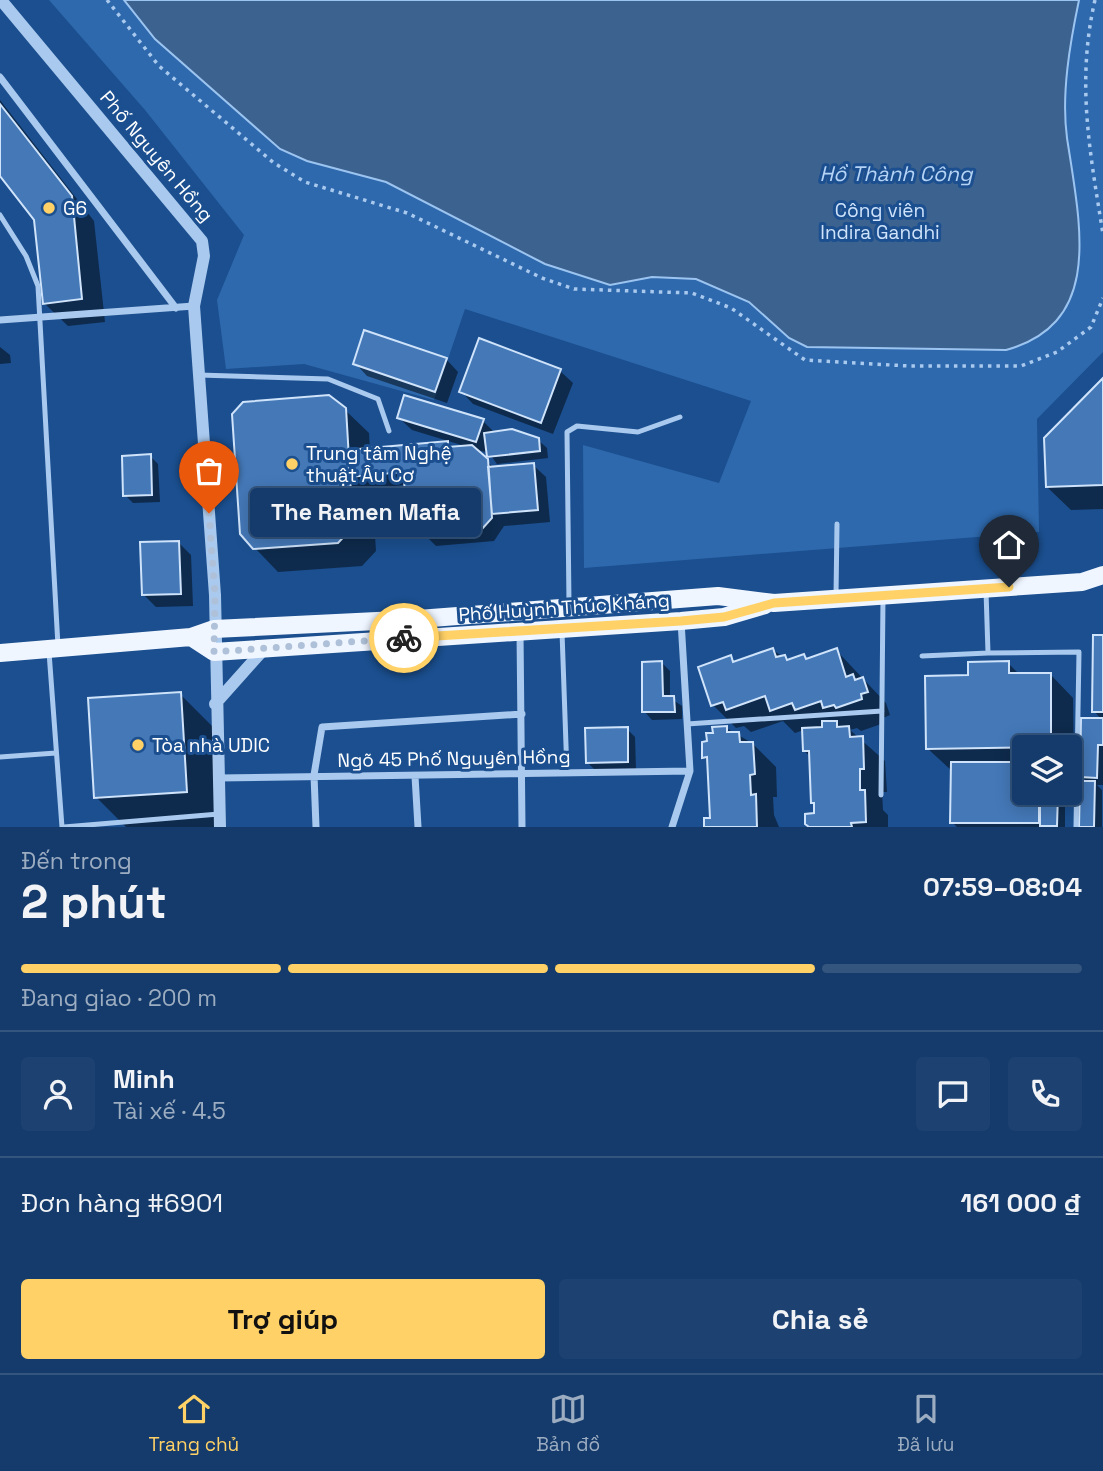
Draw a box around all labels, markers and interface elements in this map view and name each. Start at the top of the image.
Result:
street label: Phố Nguyên Hồng [94,86,219,227]
water label: Hồ Thành Công [820,160,974,187]
place label: G6 [63,196,87,221]
park label: Công viên Indira Gandhi [820,198,940,245]
marker: G6 [41,200,57,216]
pin [179,441,239,513]
place label: Trung tâm Nghệ thuật Âu Cơ [306,441,452,488]
icon: bag [190,452,228,490]
marker: Trung tâm Nghệ thuật Âu Cơ [284,456,300,472]
callout: The Ramen Mafia [251,489,482,538]
text: The Ramen Mafia [271,497,460,527]
pin [979,515,1039,587]
icon: home [990,526,1028,564]
street label: Phố Huỳnh Thúc Kháng [458,588,670,627]
courier [369,603,439,673]
icon: bike [385,619,423,657]
place label: Tòa nhà UDIC [152,733,270,758]
map controls [1012,735,1082,805]
button: layers [1012,735,1082,805]
marker: Tòa nhà UDIC [130,737,146,753]
street label: Ngõ 45 Phố Nguyên Hồng [337,744,571,773]
text: Đến trong [21,846,132,876]
text: 07:59–08:04 [923,870,1082,904]
text: 2 phút [21,873,167,931]
text: Đang giao · 200 m [21,983,217,1013]
button: person [21,1057,95,1131]
button: chat [916,1057,990,1131]
button: phone [1008,1057,1082,1131]
text: Minh [113,1062,175,1096]
text: Tài xế · 4.5 [113,1096,226,1126]
text: Đơn hàng #6901 [21,1186,223,1220]
text: 161 000 ₫ [960,1186,1082,1220]
button: Trợ giúp [21,1279,545,1359]
button: Chia sẻ [559,1279,1082,1359]
tab: Trang chủ [149,1390,239,1457]
tab: Bản đồ [536,1390,600,1457]
tab: Đã lưu [897,1390,955,1457]

